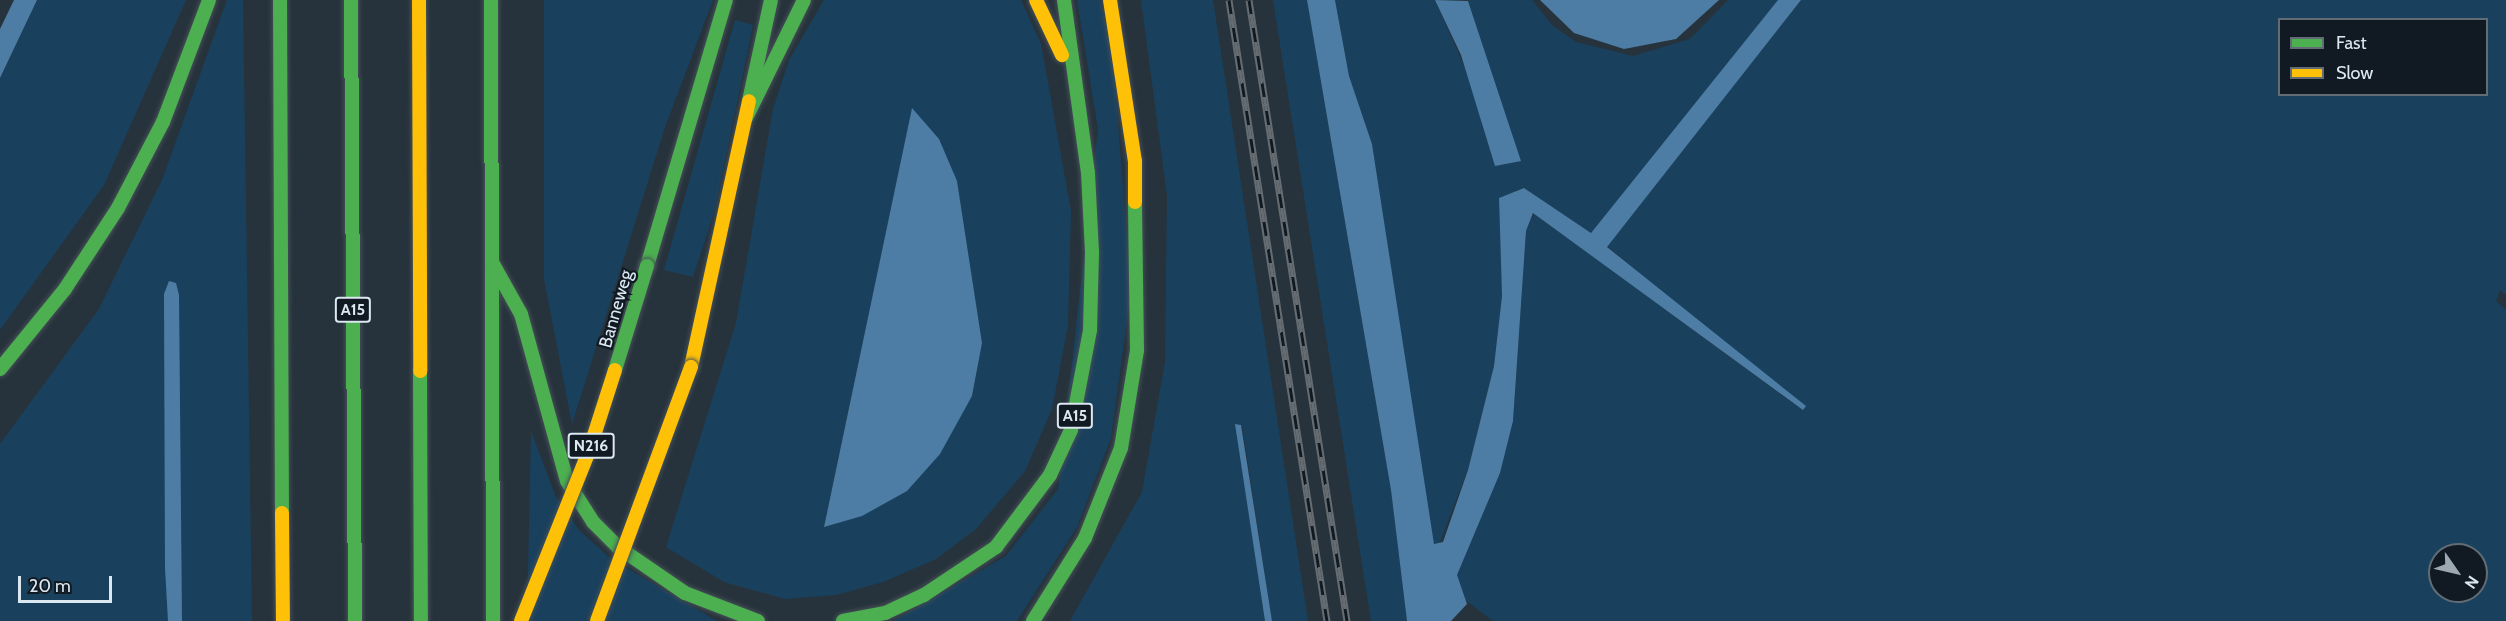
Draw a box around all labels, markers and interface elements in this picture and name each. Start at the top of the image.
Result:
legend [2278,18,2488,96]
text: Fast [2336,32,2367,54]
text: Slow [2336,62,2373,84]
street label: Banneweg [595,268,637,350]
road number: A15 [334,297,372,323]
road number: A15 [1056,403,1094,429]
road number: N216 [567,433,615,459]
north arrow [2428,543,2488,603]
scale bar [21,564,116,602]
text: N [2461,572,2483,592]
text: 20 m [29,575,71,597]

